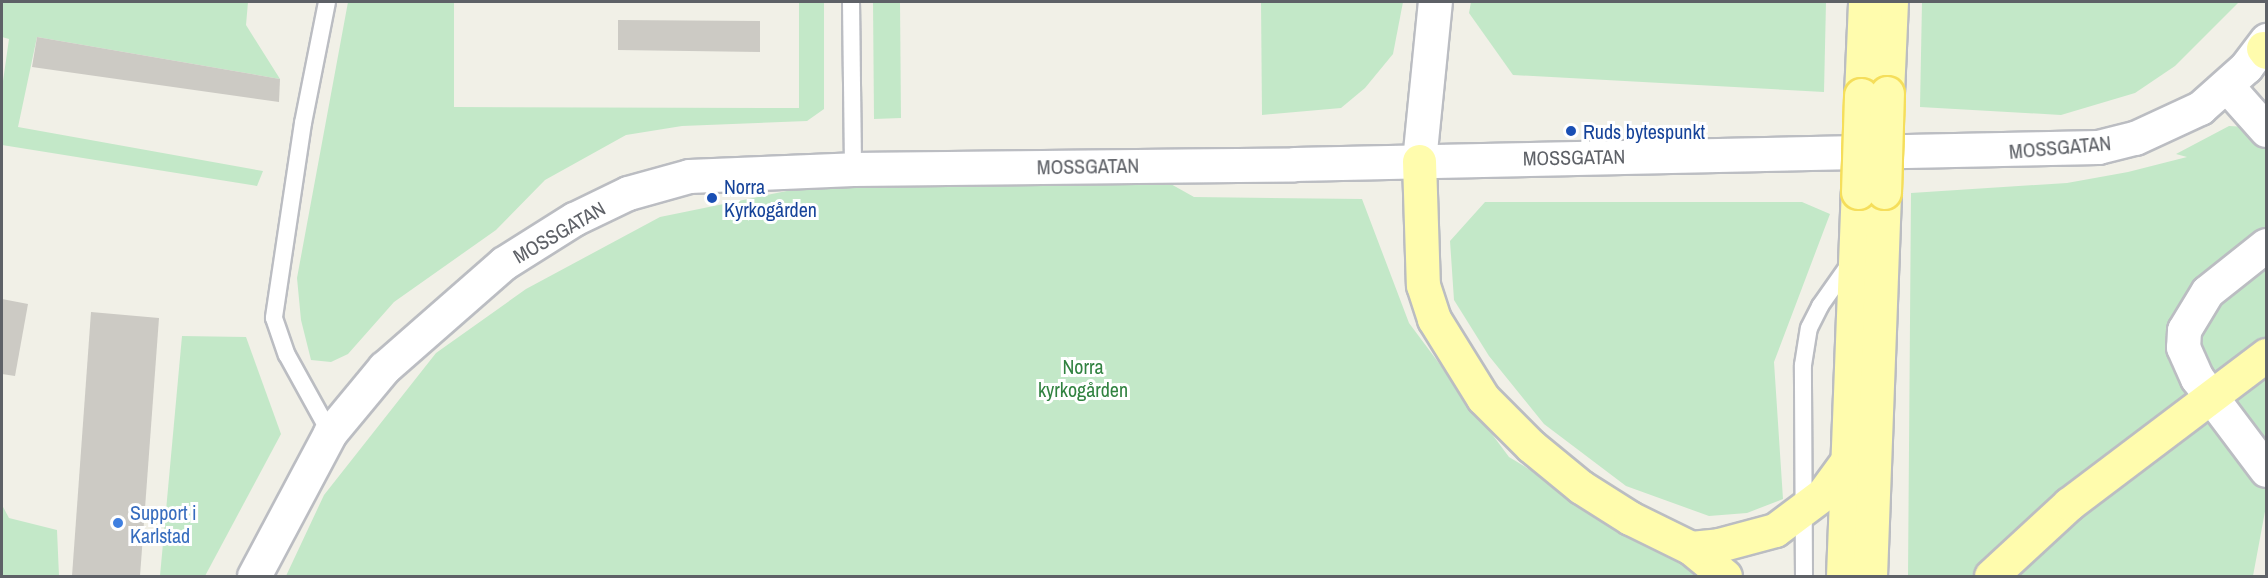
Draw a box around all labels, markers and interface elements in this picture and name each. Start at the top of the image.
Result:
place label: Ruds bytespunkt [1583,119,1705,143]
marker: Ruds bytespunkt [1564,124,1578,138]
street label: MOSSGATAN [2008,131,2112,163]
street label: MOSSGATAN [1523,144,1625,170]
street label: MOSSGATAN [1037,153,1139,179]
place label: Norra Kyrkogården [724,174,817,221]
marker: Norra Kyrkogården [705,191,719,205]
street label: MOSSGATAN [509,196,609,268]
park label: Norra kyrkogården [1038,354,1128,401]
place label: Support i Karlstad [130,500,197,547]
marker: Support i Karlstad [111,516,125,530]

